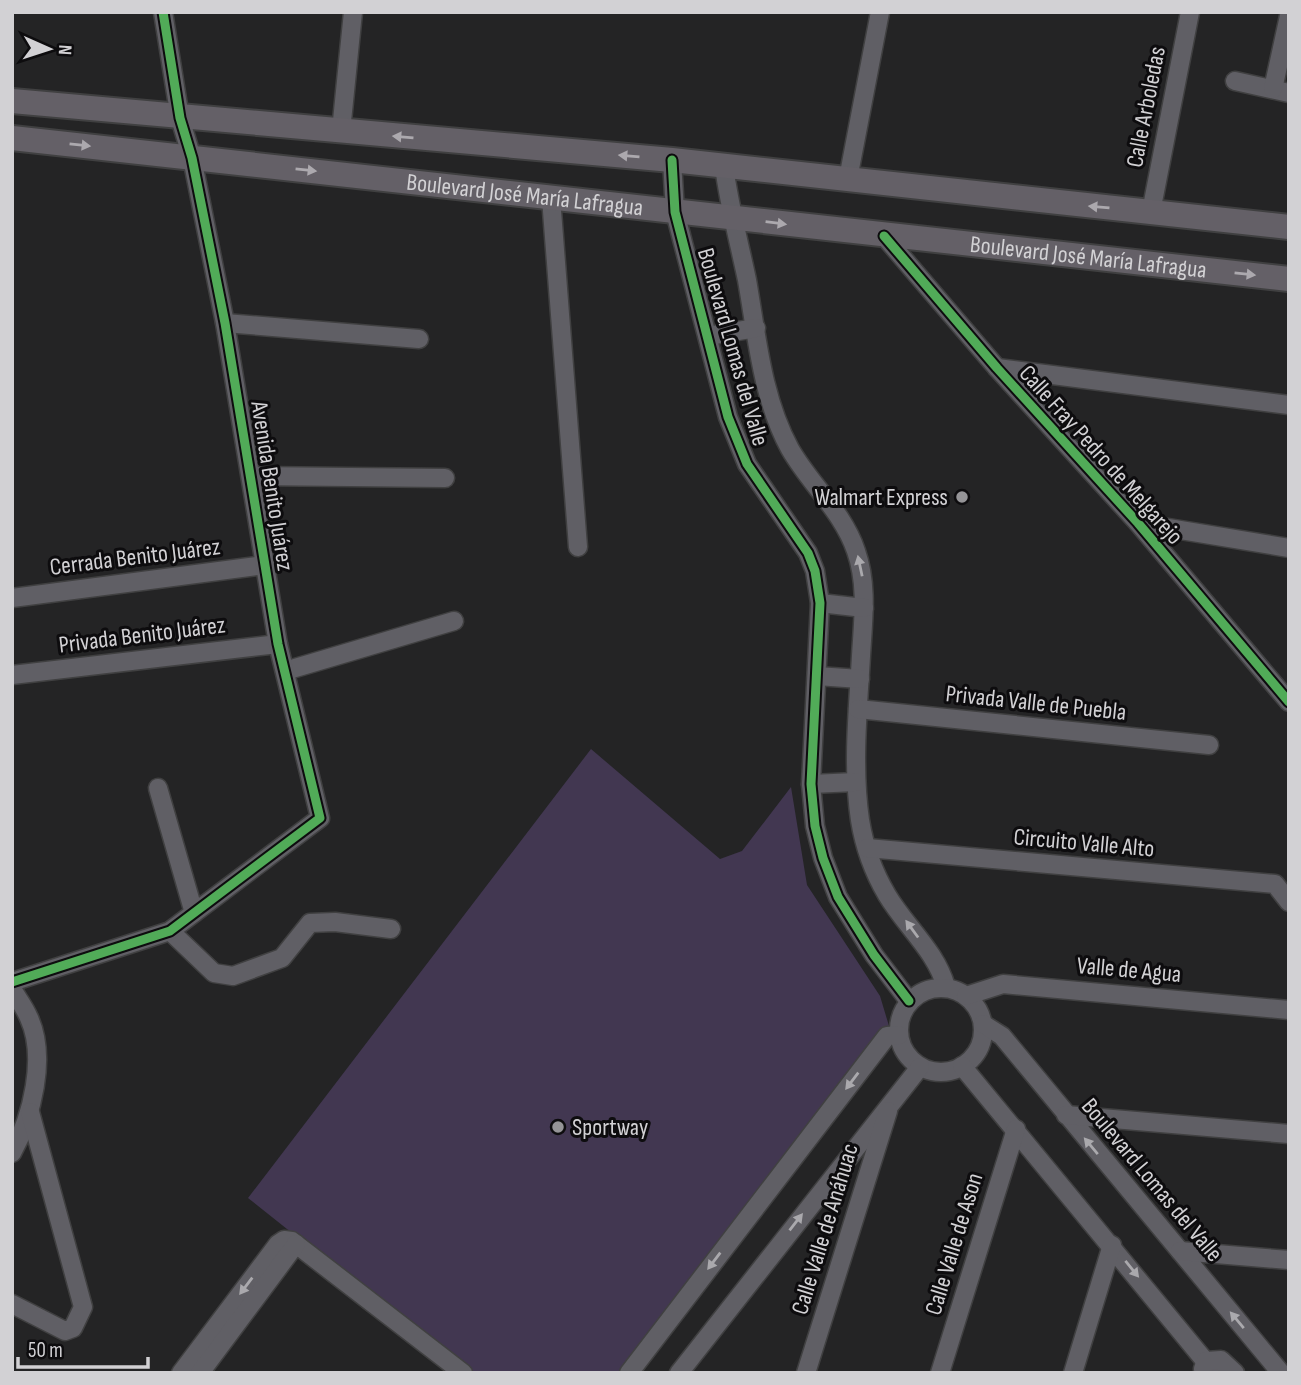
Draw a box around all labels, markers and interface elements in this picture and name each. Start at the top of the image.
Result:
north arrow [14,14,84,84]
text: N [53,44,76,55]
street label: Calle Arboledas [1120,44,1172,170]
one-way arrow [392,131,414,142]
one-way arrow [69,140,91,151]
one-way arrow [618,150,640,161]
one-way arrow [295,164,317,175]
street label: Boulevard José María Lafragua [405,167,645,222]
one-way arrow [1088,201,1110,212]
one-way arrow [765,218,787,229]
street label: Boulevard José María Lafragua [969,229,1208,284]
street label: Boulevard Lomas del Valle [691,245,775,449]
one-way arrow [1235,269,1257,280]
street label: Calle Fray Pedro de Melgarejo [1013,359,1189,551]
street label: Avenida Benito Juárez [244,398,300,573]
place label: Walmart Express [814,483,948,512]
marker: Walmart Express [954,489,970,505]
street label: Cerrada Benito Juárez [48,532,222,582]
one-way arrow [854,555,865,577]
street label: Privada Benito Juárez [57,610,227,660]
street label: Privada Valle de Puebla [944,679,1128,727]
street label: Circuito Valle Alto [1012,822,1156,864]
one-way arrow [906,920,920,938]
street label: Valle de Agua [1076,951,1182,989]
one-way arrow [846,1072,860,1090]
street label: Boulevard Lomas del Valle [1075,1092,1229,1268]
place label: Sportway [572,1113,648,1142]
marker: Sportway [550,1119,566,1135]
one-way arrow [1084,1137,1099,1155]
street label: Calle Valle de Anáhuac [785,1140,865,1318]
street label: Calle Valle de Ason [919,1169,989,1319]
one-way arrow [789,1214,804,1232]
one-way arrow [707,1252,722,1270]
one-way arrow [1124,1259,1139,1277]
one-way arrow [239,1277,253,1296]
one-way arrow [1230,1312,1245,1329]
scale bar [18,1326,147,1370]
text: 50 m [28,1338,63,1363]

